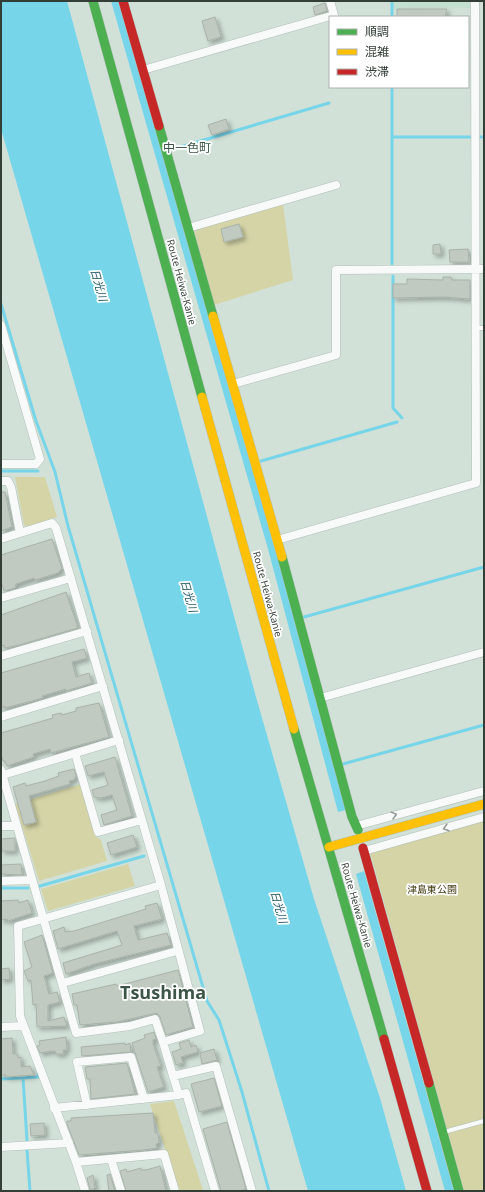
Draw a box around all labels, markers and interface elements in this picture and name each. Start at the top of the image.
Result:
legend [329,16,469,88]
text: 順調 [365,23,389,40]
text: 混雑 [365,43,389,60]
text: 渋滞 [365,63,389,80]
district label: 中一色町 [163,139,211,156]
street label: Route Heiwa-Kanie [164,238,200,327]
water label: 日光川 [88,267,112,304]
street label: Route Heiwa-Kanie [250,550,286,639]
water label: 日光川 [178,578,202,615]
one-way arrow [391,812,397,820]
one-way arrow [443,823,450,832]
street label: Route Heiwa-Kanie [338,861,376,950]
park label: 津島東公園 [407,882,457,896]
water label: 日光川 [268,889,292,926]
district label: Tsushima [120,980,206,1004]

